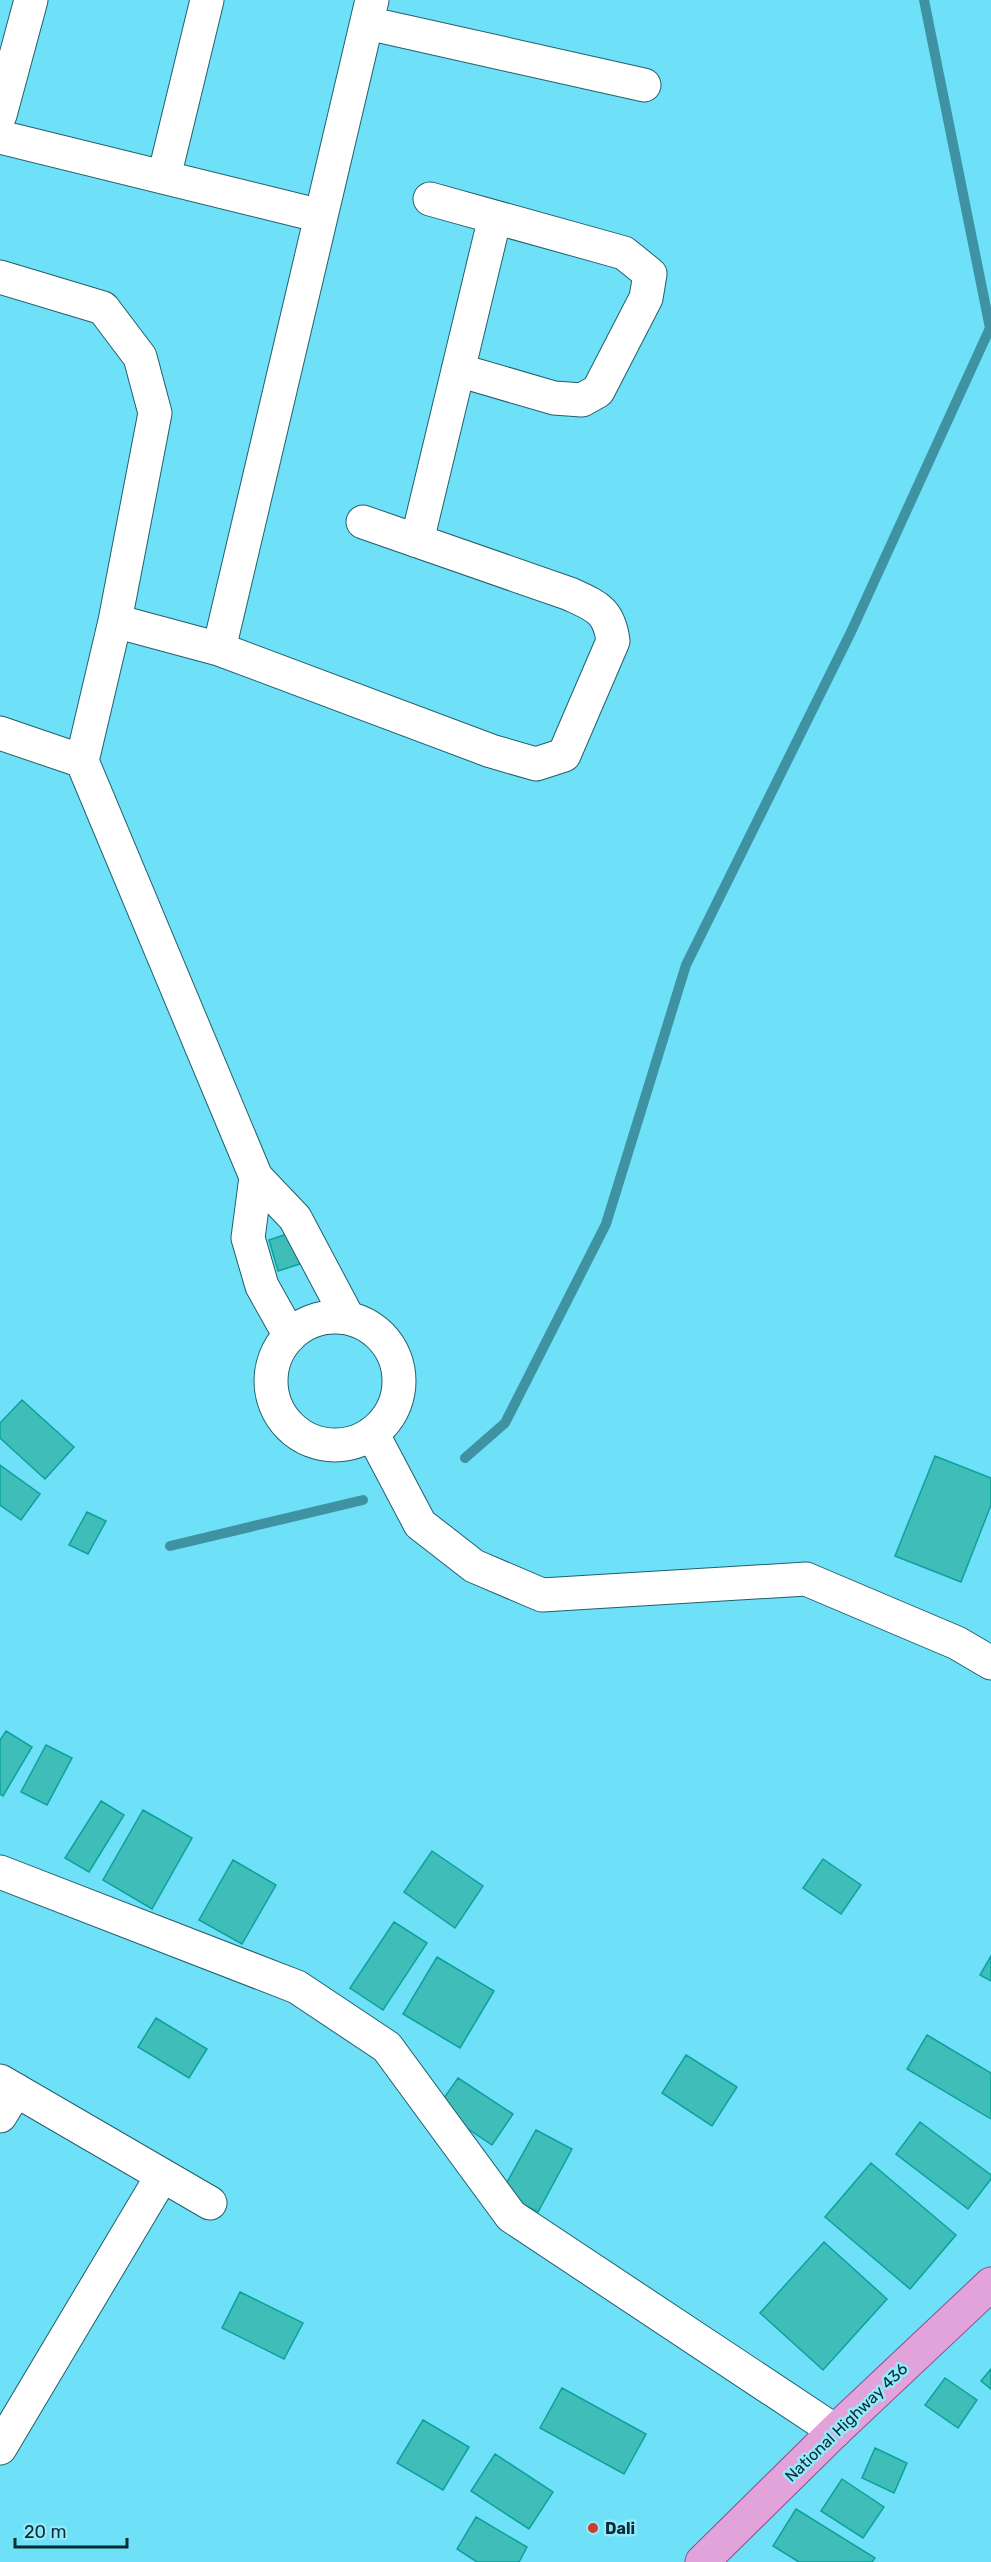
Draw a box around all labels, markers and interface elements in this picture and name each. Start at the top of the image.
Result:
street label: National Highway 436 [781,2359,912,2486]
scale bar [15,2511,128,2549]
place label: Dali [605,2519,635,2538]
text: 20 m [24,2521,66,2543]
marker: Dali [586,2521,600,2535]

